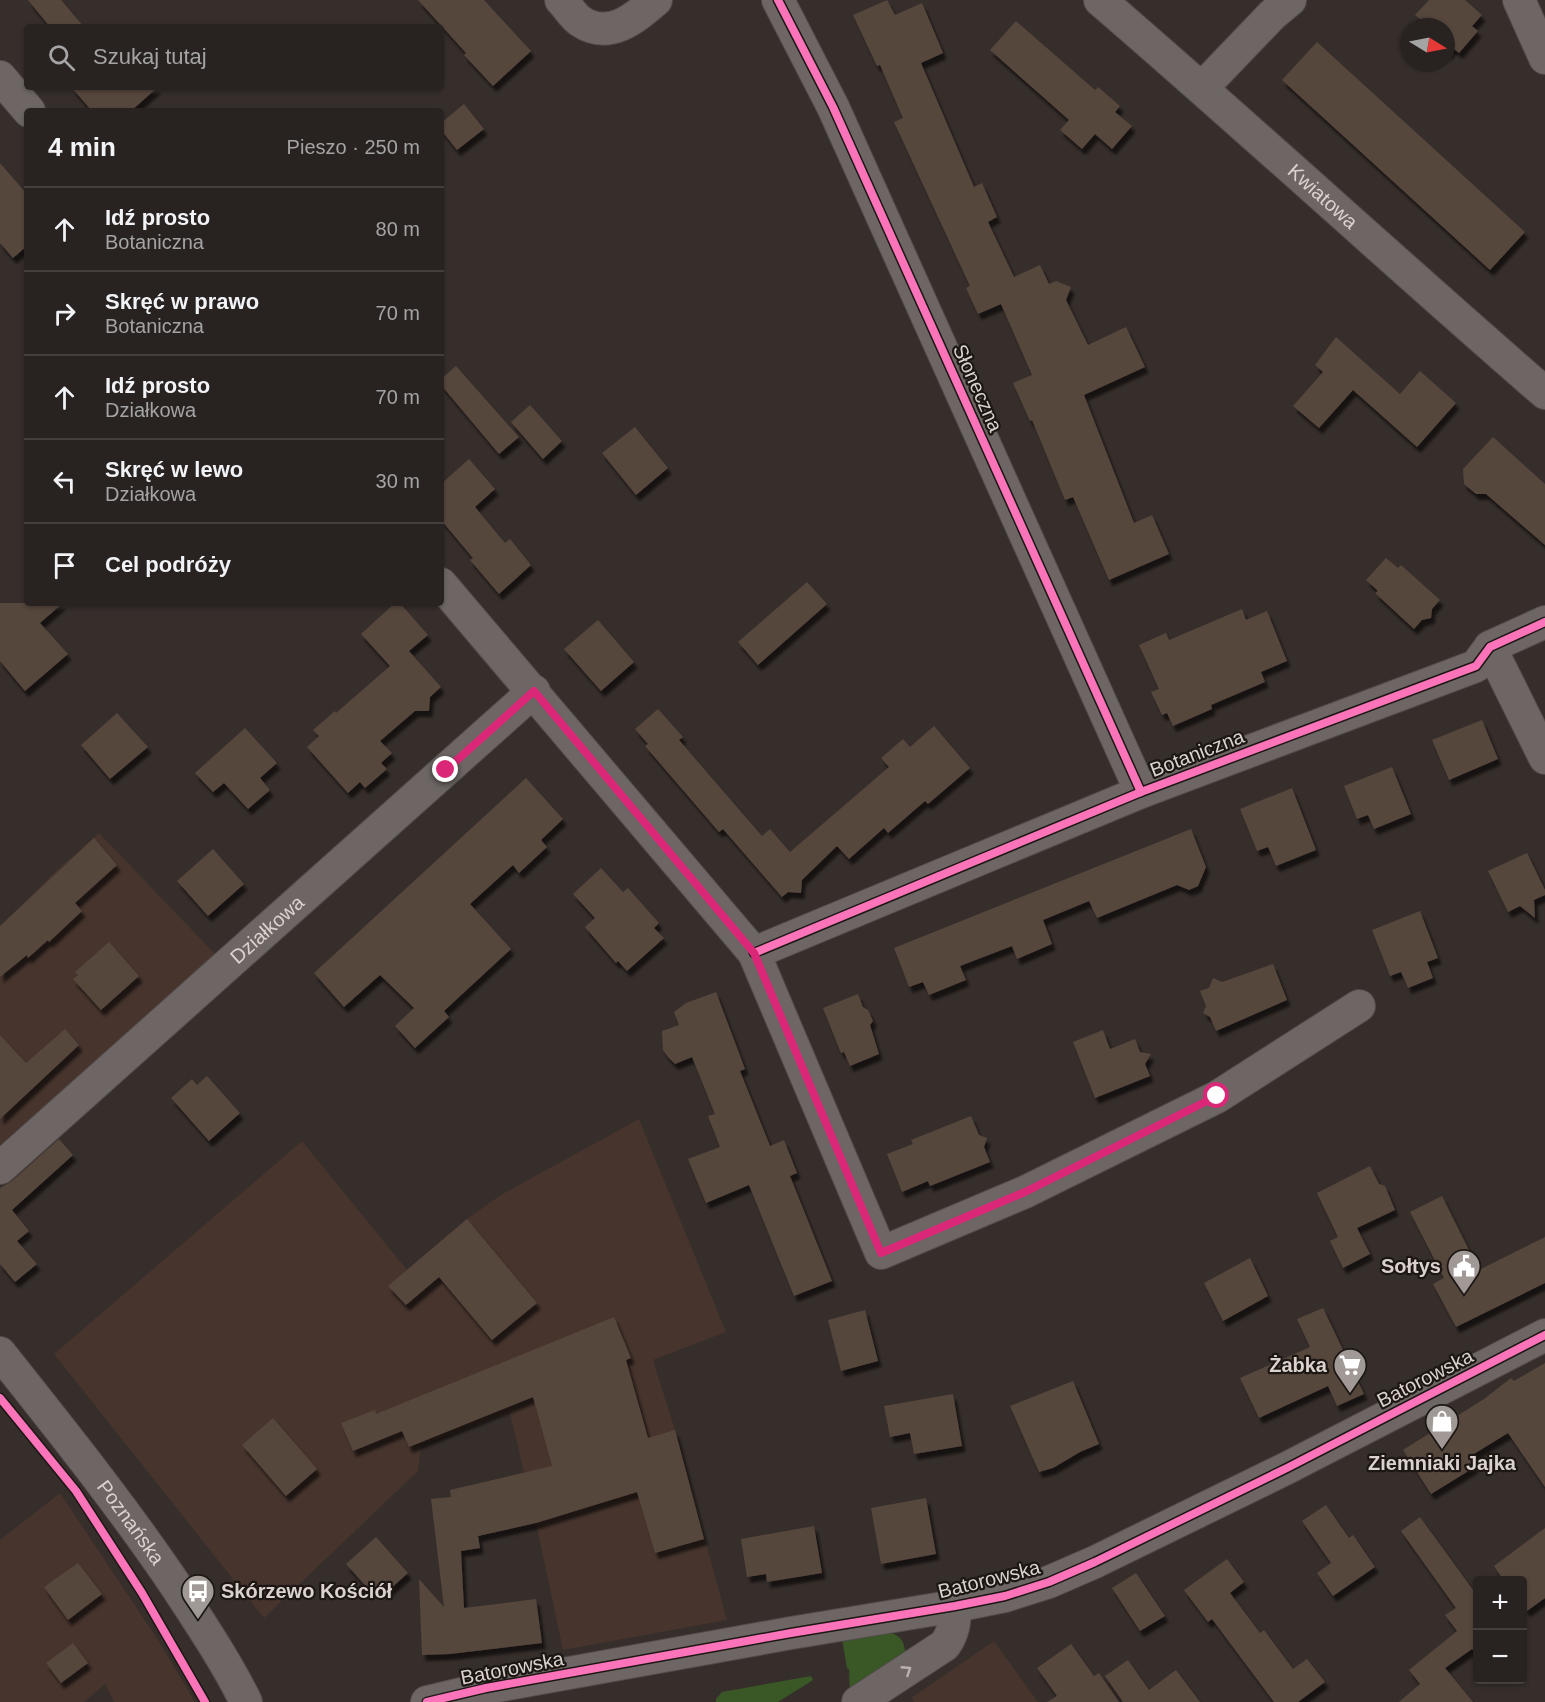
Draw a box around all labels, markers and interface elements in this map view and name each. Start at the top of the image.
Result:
north arrow [1401,18,1455,72]
search box [24,24,444,90]
icon: search [45,41,78,74]
text: Szukaj tutaj [93,44,207,69]
text: 4 min [48,132,116,162]
text: Pieszo · 250 m [287,136,420,158]
street label: Kwiatowa [1284,160,1363,234]
text: Idź prosto [105,205,210,230]
icon: ahead [48,213,81,246]
text: 80 m [376,218,420,240]
text: Botaniczna [105,231,204,253]
text: Skręć w prawo [105,289,259,314]
icon: right [48,297,81,330]
text: 70 m [376,302,420,324]
text: Botaniczna [105,315,204,337]
street label: Słoneczna [949,341,1007,436]
text: Idź prosto [105,373,210,398]
icon: ahead [48,381,81,414]
text: 70 m [376,386,420,408]
text: Działkowa [105,399,196,421]
text: Skręć w lewo [105,457,243,482]
icon: left [48,465,81,498]
text: 30 m [376,470,420,492]
text: Działkowa [105,483,196,505]
icon: arrive [48,549,81,582]
text: Cel podróży [105,552,231,577]
street label: Botaniczna [1147,725,1248,781]
route end [432,756,458,782]
street label: Działkowa [226,890,309,968]
route start [1203,1082,1229,1108]
public building icon: Sołtys [1446,1248,1482,1295]
place label: Sołtys [1381,1255,1441,1277]
street label: Batorowska [1373,1344,1477,1412]
supermarket icon: Żabka [1332,1347,1368,1394]
place label: Żabka [1269,1354,1328,1376]
shop icon: Ziemniaki Jajka [1424,1403,1460,1450]
place label: Ziemniaki Jajka [1368,1452,1517,1474]
street label: Poznańska [93,1476,169,1569]
street label: Batorowska [936,1555,1043,1602]
bus stop icon: Skórzewo Kościół [180,1573,216,1620]
map controls [1473,1576,1527,1684]
button: + [1473,1576,1527,1630]
place label: Skórzewo Kościół [221,1580,393,1602]
button: − [1473,1630,1527,1684]
street label: Batorowska [459,1647,566,1689]
one-way arrow [900,1666,911,1677]

